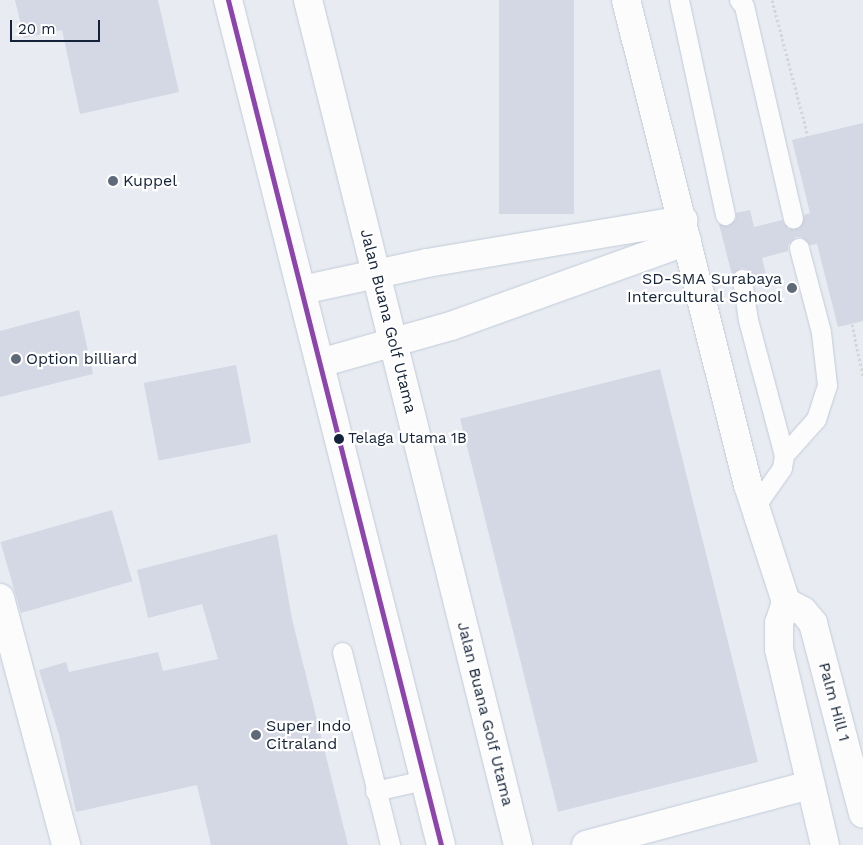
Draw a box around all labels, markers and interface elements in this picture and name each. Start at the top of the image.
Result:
scale bar [12,10,102,42]
text: 20 m [18,20,56,38]
place label: Kuppel [123,171,177,191]
marker: Kuppel [107,175,119,187]
street label: Jalan Buana Golf Utama [356,226,420,416]
place label: SD-SMA Surabaya Intercultural School [626,269,782,307]
marker: SD-SMA Surabaya Intercultural School [786,282,798,294]
place label: Option billiard [26,349,137,369]
marker: Option billiard [10,353,22,365]
place label: Telaga Utama 1B [348,430,468,448]
marker: Telaga Utama 1B [334,434,344,444]
street label: Jalan Buana Golf Utama [453,619,517,809]
street label: Palm Hill 1 [814,660,854,744]
place label: Super Indo Citraland [266,716,351,754]
marker: Super Indo Citraland [250,729,262,741]

